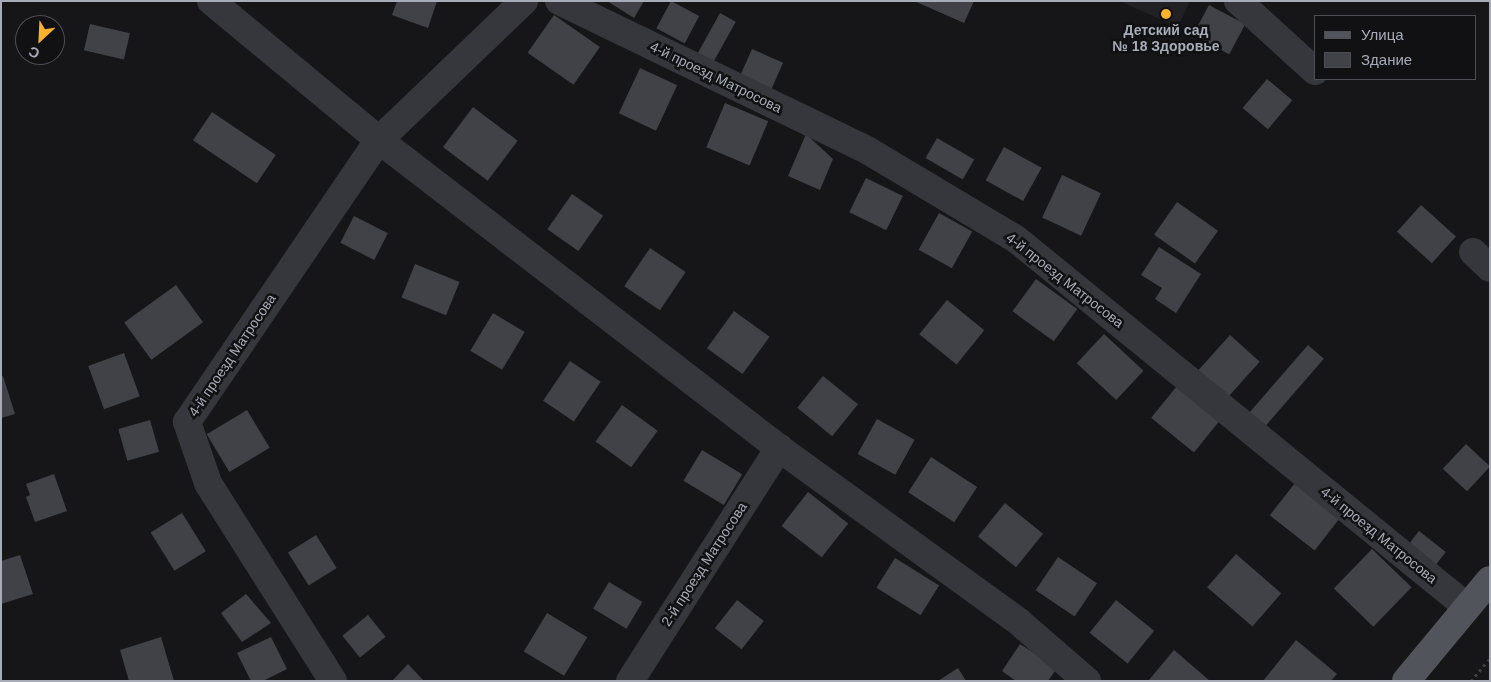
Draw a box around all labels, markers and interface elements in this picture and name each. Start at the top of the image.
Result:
marker: Детский сад № 18 Здоровье [1160,8,1172,20]
north arrow [15,15,65,65]
legend [1314,15,1476,80]
place label: Детский сад № 18 Здоровье [1112,22,1220,54]
text: Улица [1361,26,1404,43]
street label: 4-й проезд Матросова [647,38,785,116]
text: С [26,43,42,62]
text: Здание [1361,51,1412,68]
street label: 4-й проезд Матросова [1003,229,1127,331]
street label: 4-й проезд Матросова [185,291,279,419]
street label: 4-й проезд Матросова [1318,483,1440,587]
street label: 2-й проезд Матросова [658,499,750,629]

